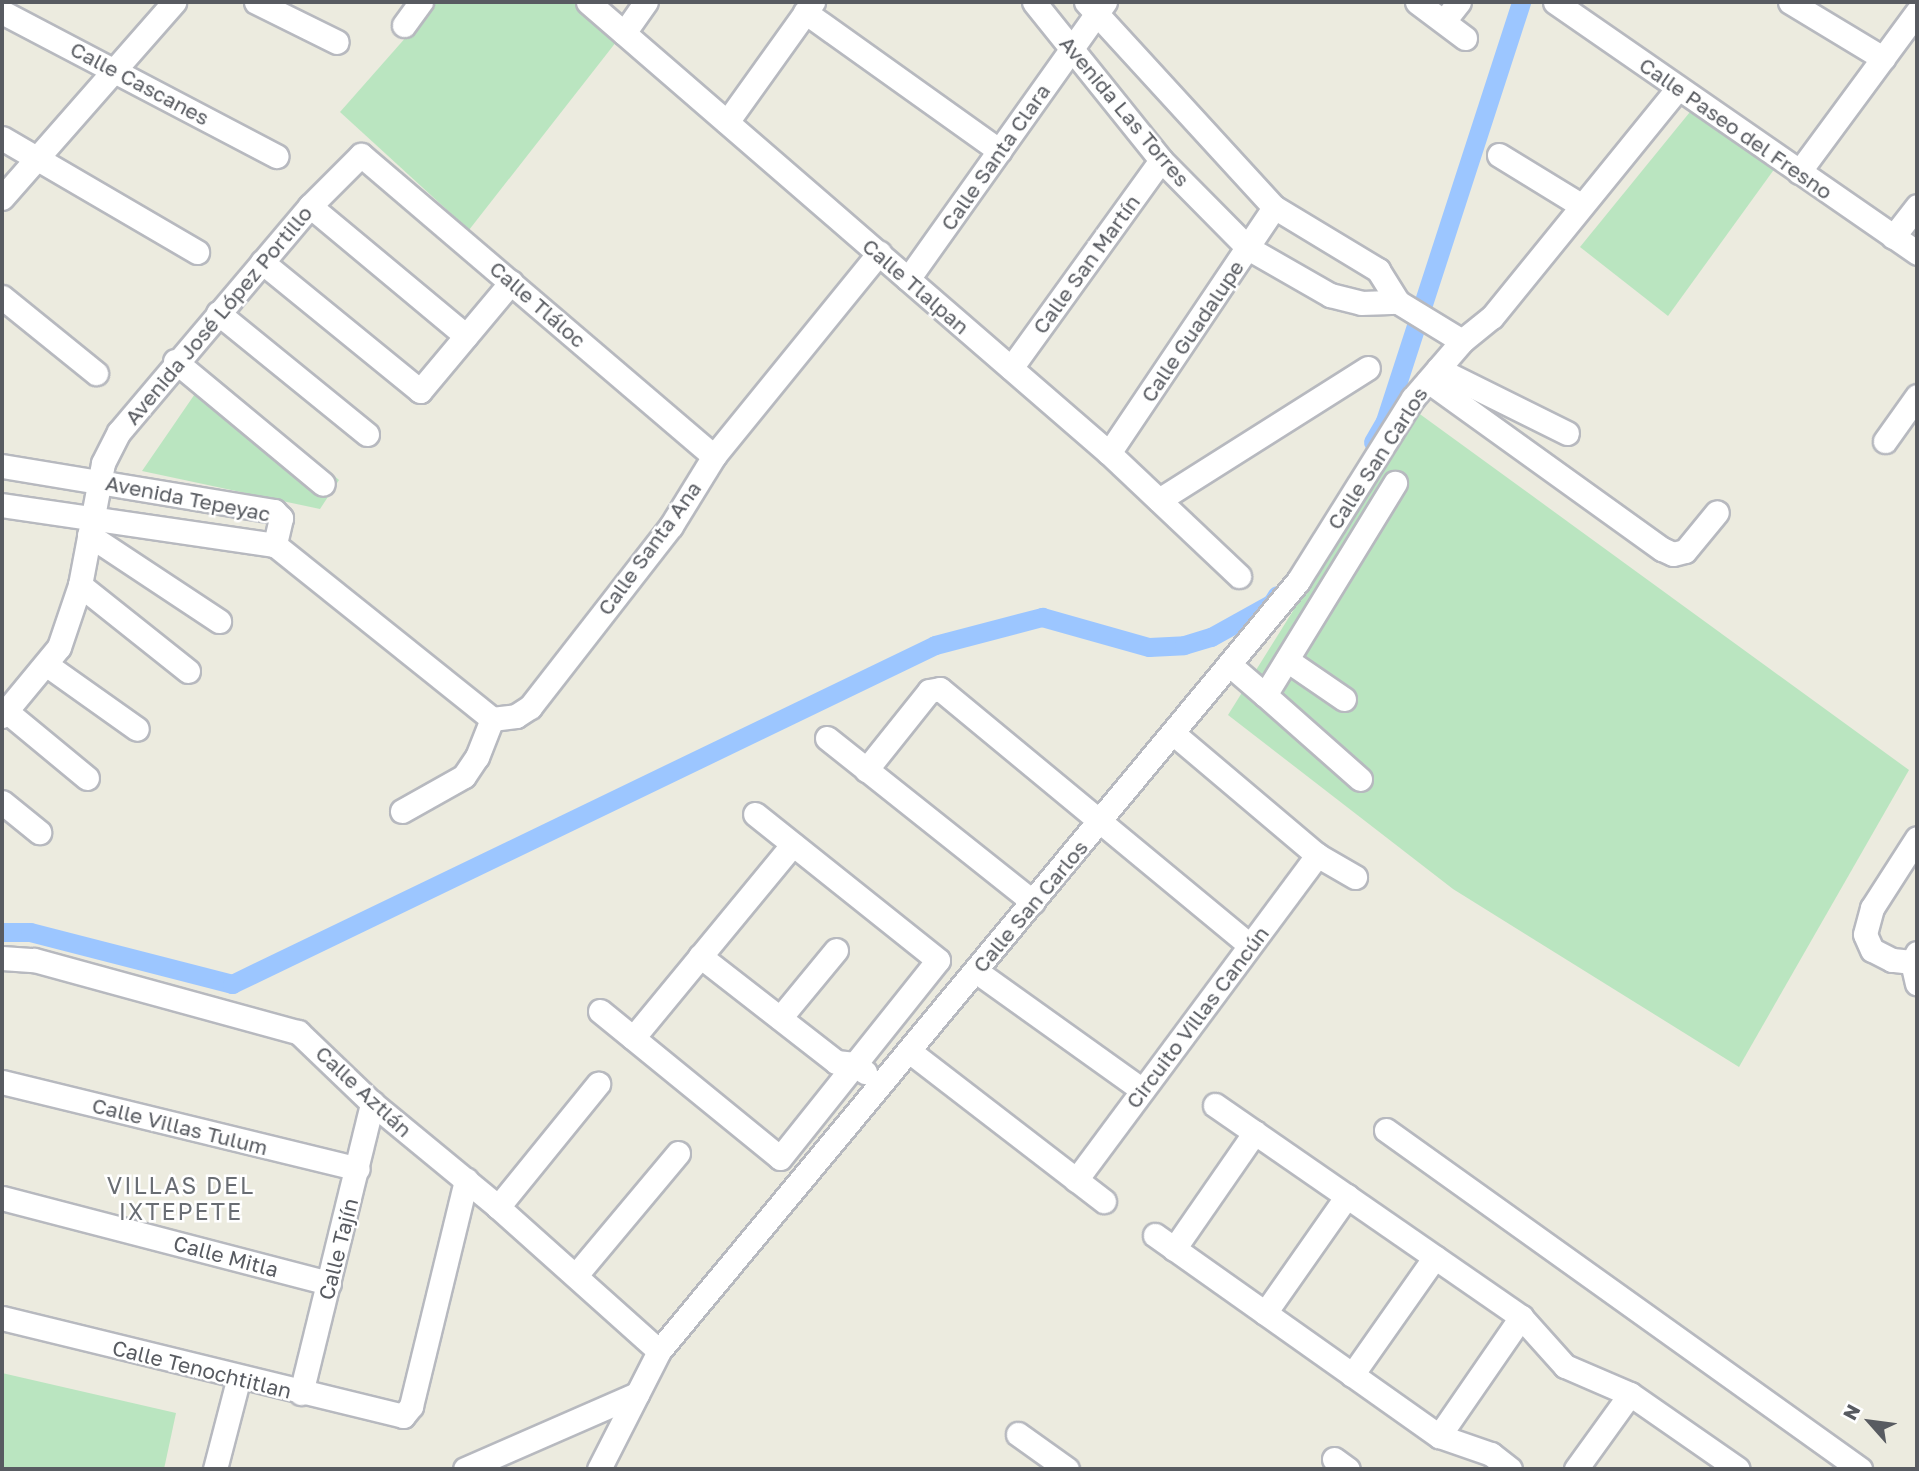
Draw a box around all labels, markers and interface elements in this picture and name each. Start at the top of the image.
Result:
street label: Avenida Las Torres [1055,31,1195,191]
street label: Calle Cascanes [66,36,214,130]
street label: Calle Paseo del Fresno [1635,52,1837,204]
street label: Calle Santa Clara [935,79,1055,235]
street label: Calle San Martín [1027,190,1145,338]
street label: Avenida José López Portillo [119,201,317,429]
street label: Calle Tlalpan [858,233,974,339]
street label: Calle Tláloc [485,255,591,353]
street label: Calle Guadalupe [1135,255,1249,407]
street label: Calle San Carlos [1322,382,1432,534]
street label: Avenida Tepeyac [103,470,273,526]
street label: Calle Santa Ana [592,476,706,620]
street label: Calle San Carlos [967,835,1093,977]
street label: Circuito Villas Cancún [1120,921,1274,1113]
street label: Calle Aztlán [311,1040,417,1142]
street label: Calle Villas Tulum [90,1092,270,1160]
district label: VILLAS DEL IXTEPETE [108,1171,254,1225]
street label: Calle Tajín [313,1196,363,1302]
street label: Calle Mitla [171,1230,281,1282]
street label: Calle Tenochtitlan [110,1335,294,1403]
north arrow [1835,1387,1905,1457]
text: N [1837,1400,1865,1424]

